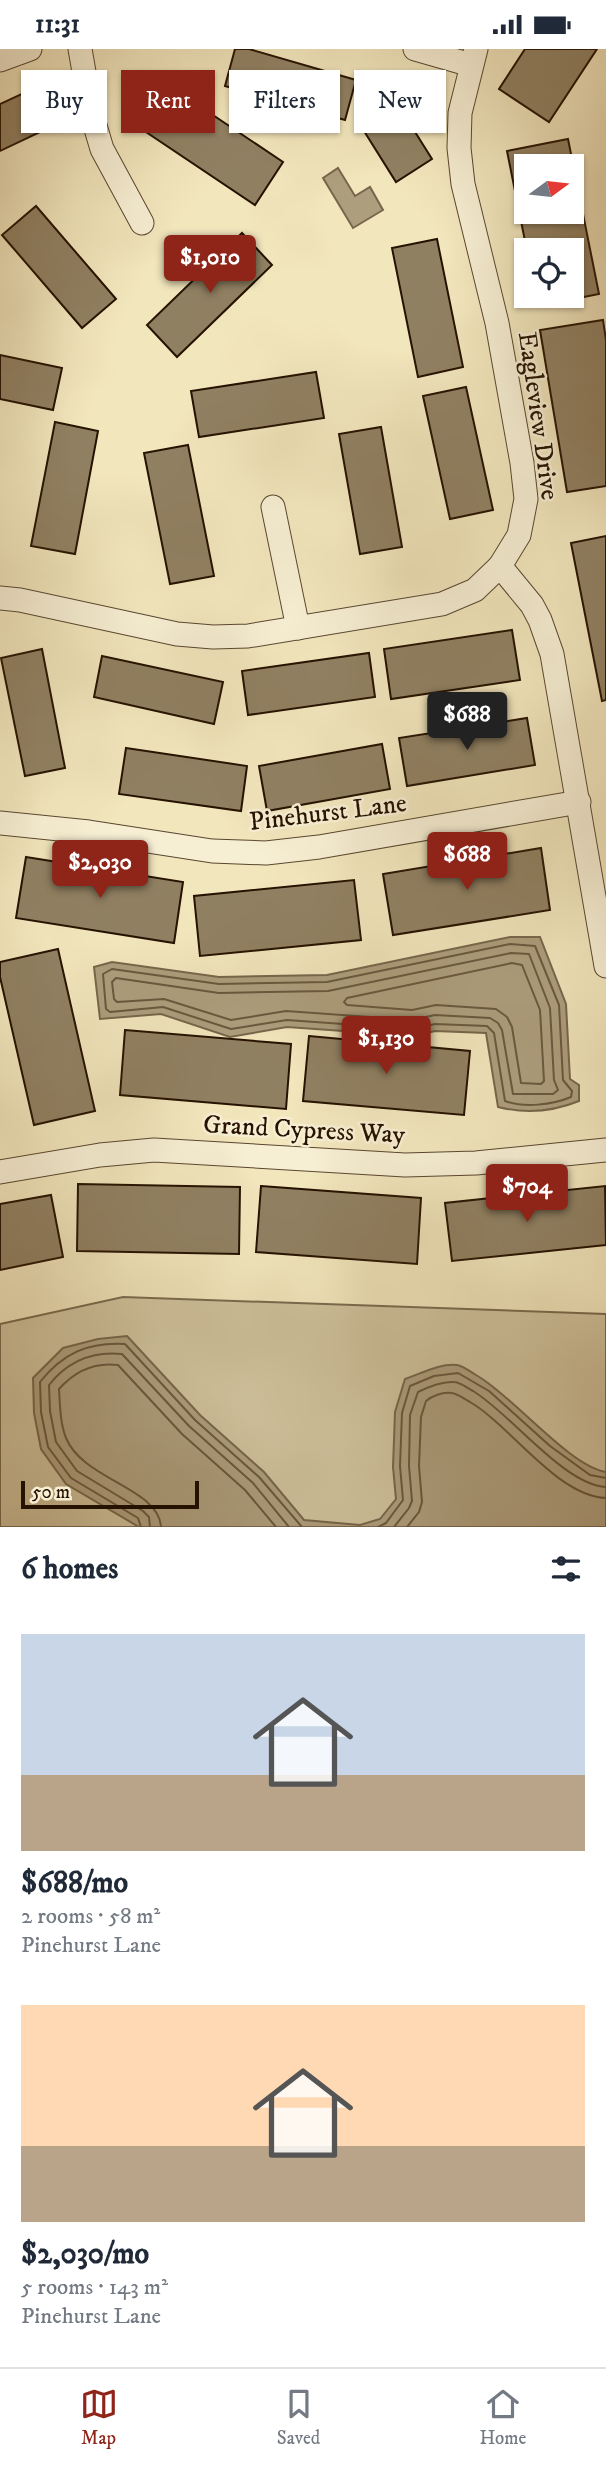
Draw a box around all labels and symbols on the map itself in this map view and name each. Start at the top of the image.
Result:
north arrow [514,154,584,224]
pin: $1,010 [153,236,267,295]
street label: Eagleview Drive [510,330,566,502]
pin: $688 [426,693,508,752]
street label: Pinehurst Lane [247,787,409,839]
pin: $688 [426,833,508,892]
pin: $2,030 [43,841,157,900]
pin: $1,130 [329,1017,443,1076]
street label: Grand Cypress Way [202,1108,406,1152]
pin: $704 [486,1165,568,1224]
scale bar [21,1478,200,1510]

